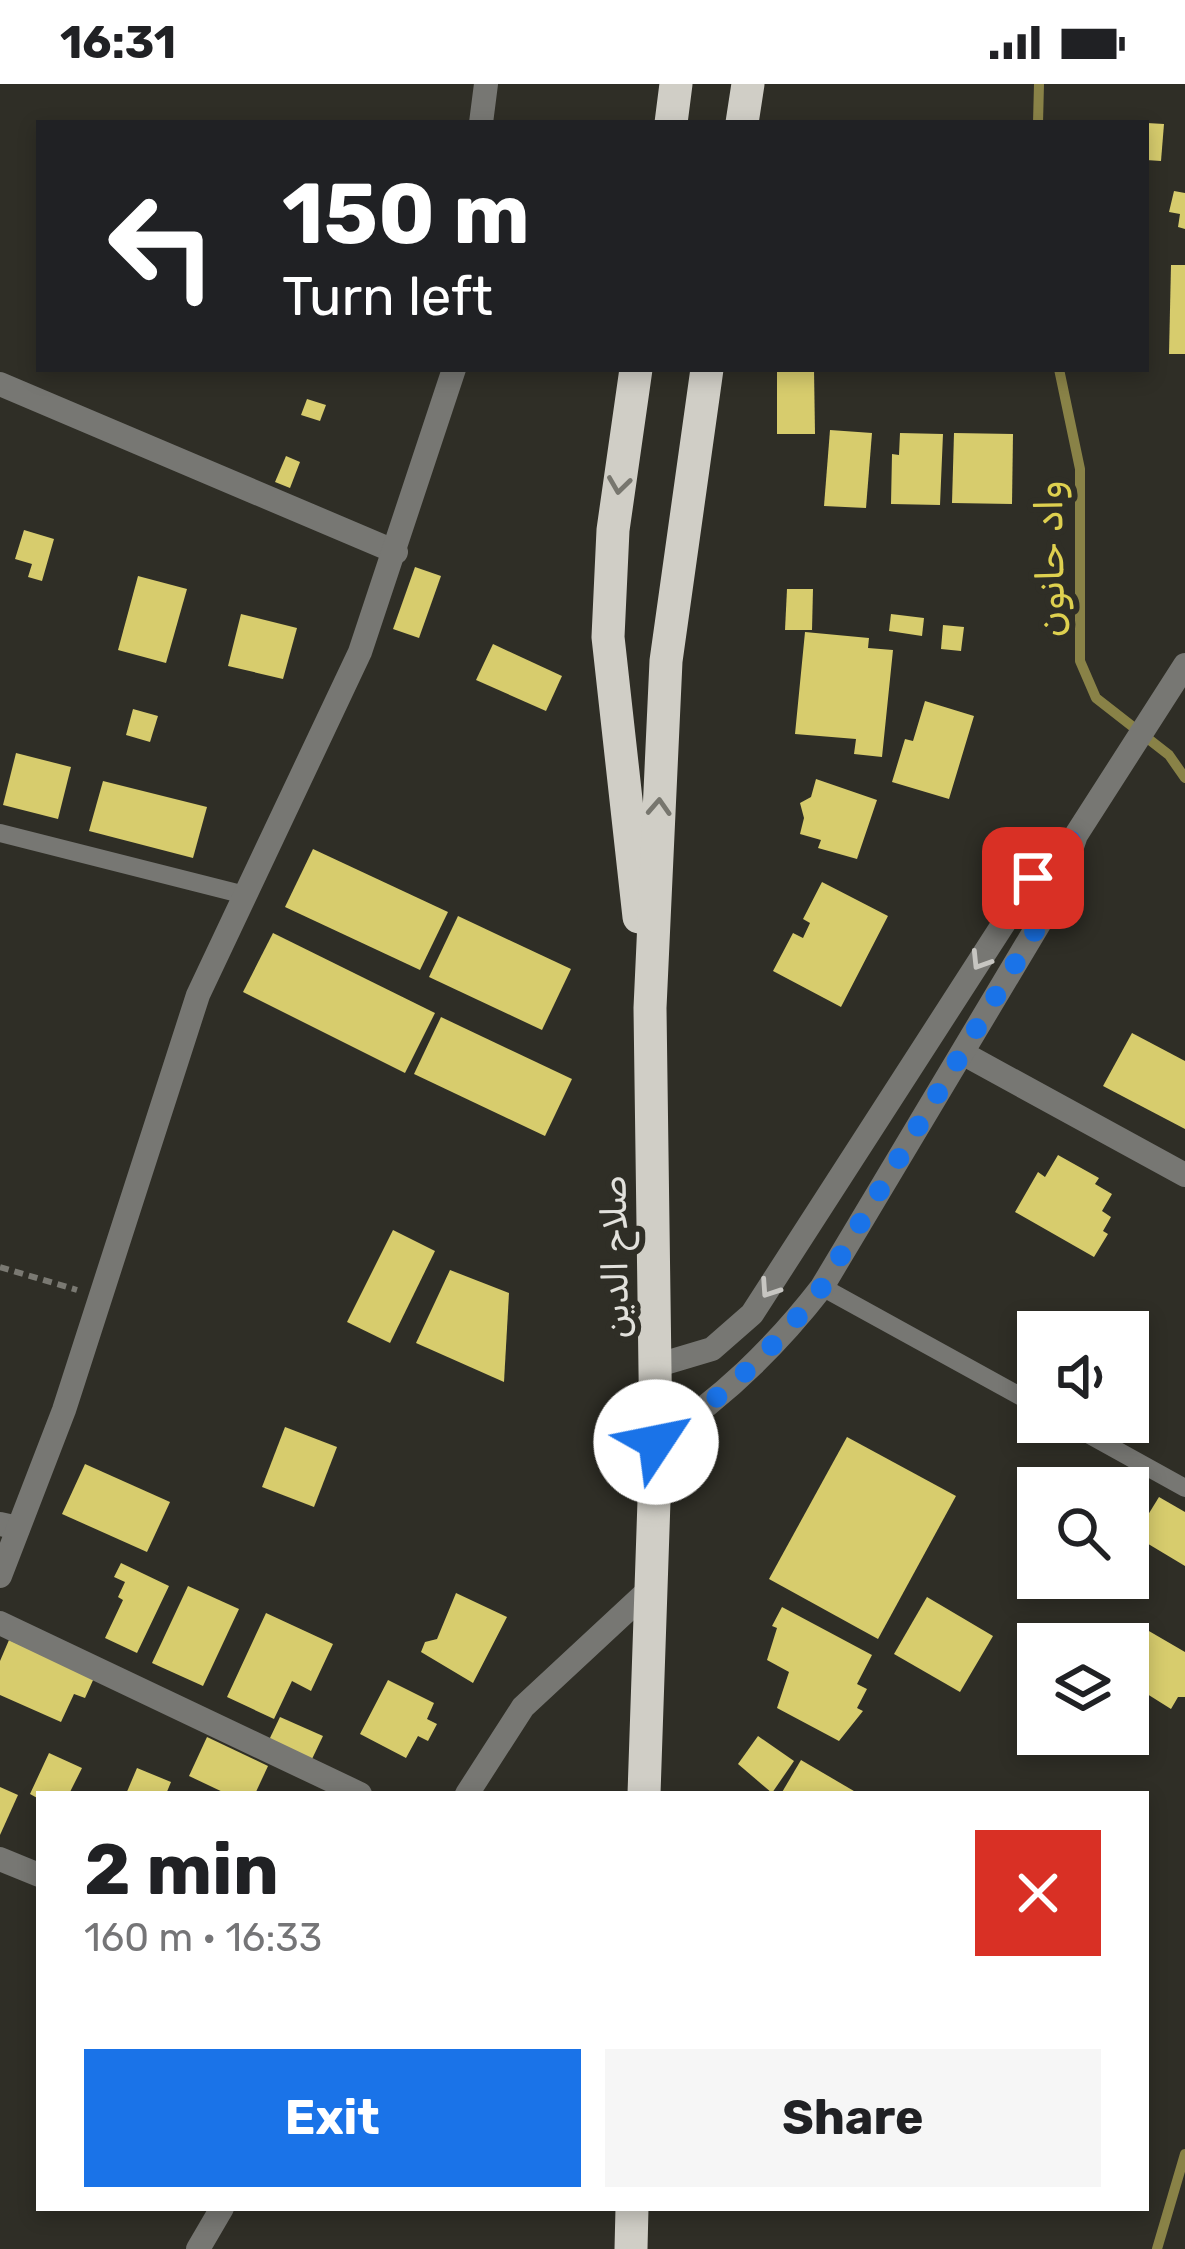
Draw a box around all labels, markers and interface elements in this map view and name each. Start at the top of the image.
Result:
text: 16:31 [60,16,176,69]
text: 150 m [282,164,530,264]
icon: left [84,168,240,324]
text: Turn left [282,265,493,329]
one-way arrow [607,475,633,495]
water label: واد حانون [1026,480,1074,638]
one-way arrow [646,797,672,816]
pin [982,827,1084,929]
icon: arrive [1000,845,1066,911]
one-way arrow [972,947,994,969]
street label: صلاح الدين [592,1175,641,1339]
one-way arrow [761,1275,783,1297]
map controls [1017,1311,1149,1755]
button: sound [1017,1311,1149,1443]
position arrow [593,1379,719,1505]
button: search [1017,1467,1149,1599]
button: layers [1017,1623,1149,1755]
text: 2 min [84,1827,279,1912]
button: close [975,1830,1101,1956]
text: 160 m · 16:33 [84,1915,322,1961]
button: Exit [84,2049,581,2187]
button: Share [605,2049,1101,2187]

